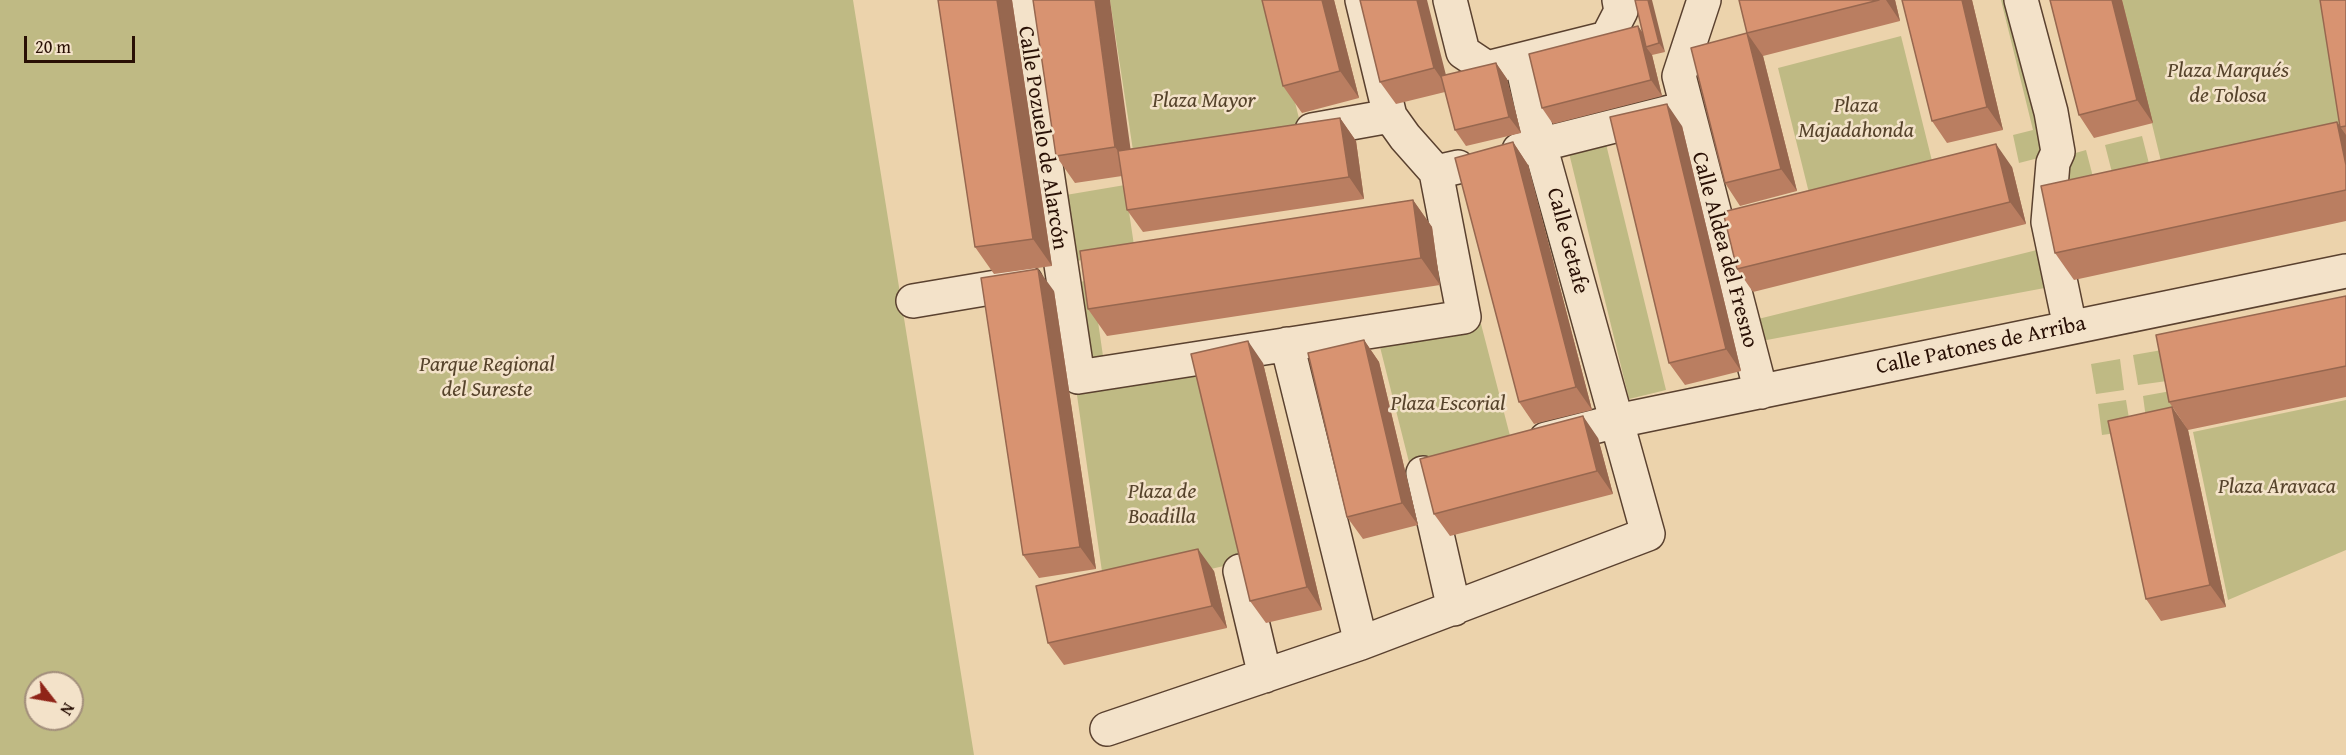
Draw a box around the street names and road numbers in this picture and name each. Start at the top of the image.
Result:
street label: Calle Pozuelo de Alarcón [1011,24,1073,252]
street label: Calle Aldea del Fresno [1685,149,1763,351]
street label: Calle Getafe [1540,185,1594,297]
street label: Calle Patones de Arriba [1874,311,2088,381]

